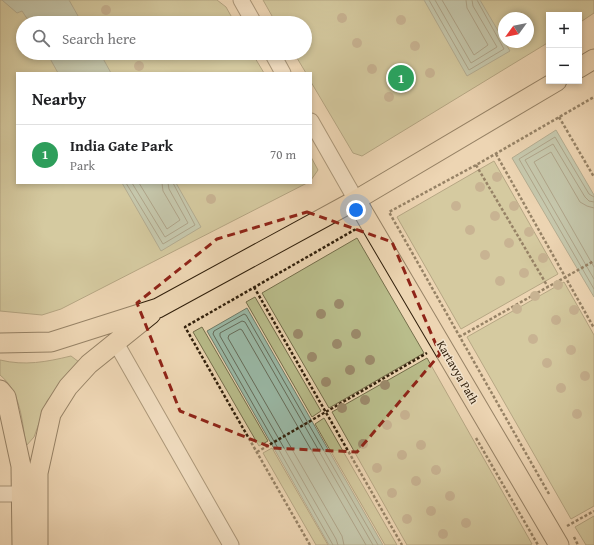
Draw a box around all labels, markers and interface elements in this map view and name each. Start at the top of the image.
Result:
north arrow [498,12,534,48]
map controls [546,12,582,84]
button: + [546,12,582,48]
search box [16,16,312,60]
icon: search [30,27,52,49]
text: Search here [62,28,136,49]
button: − [546,48,582,84]
pin: 1 [388,63,414,93]
text: Nearby [32,86,86,111]
text: India Gate Park [70,135,173,156]
text: 1 [42,145,48,164]
text: 70 m [270,145,296,164]
text: Park [70,156,95,175]
your location [346,200,366,220]
street label: Kartavya Path [433,337,483,407]

